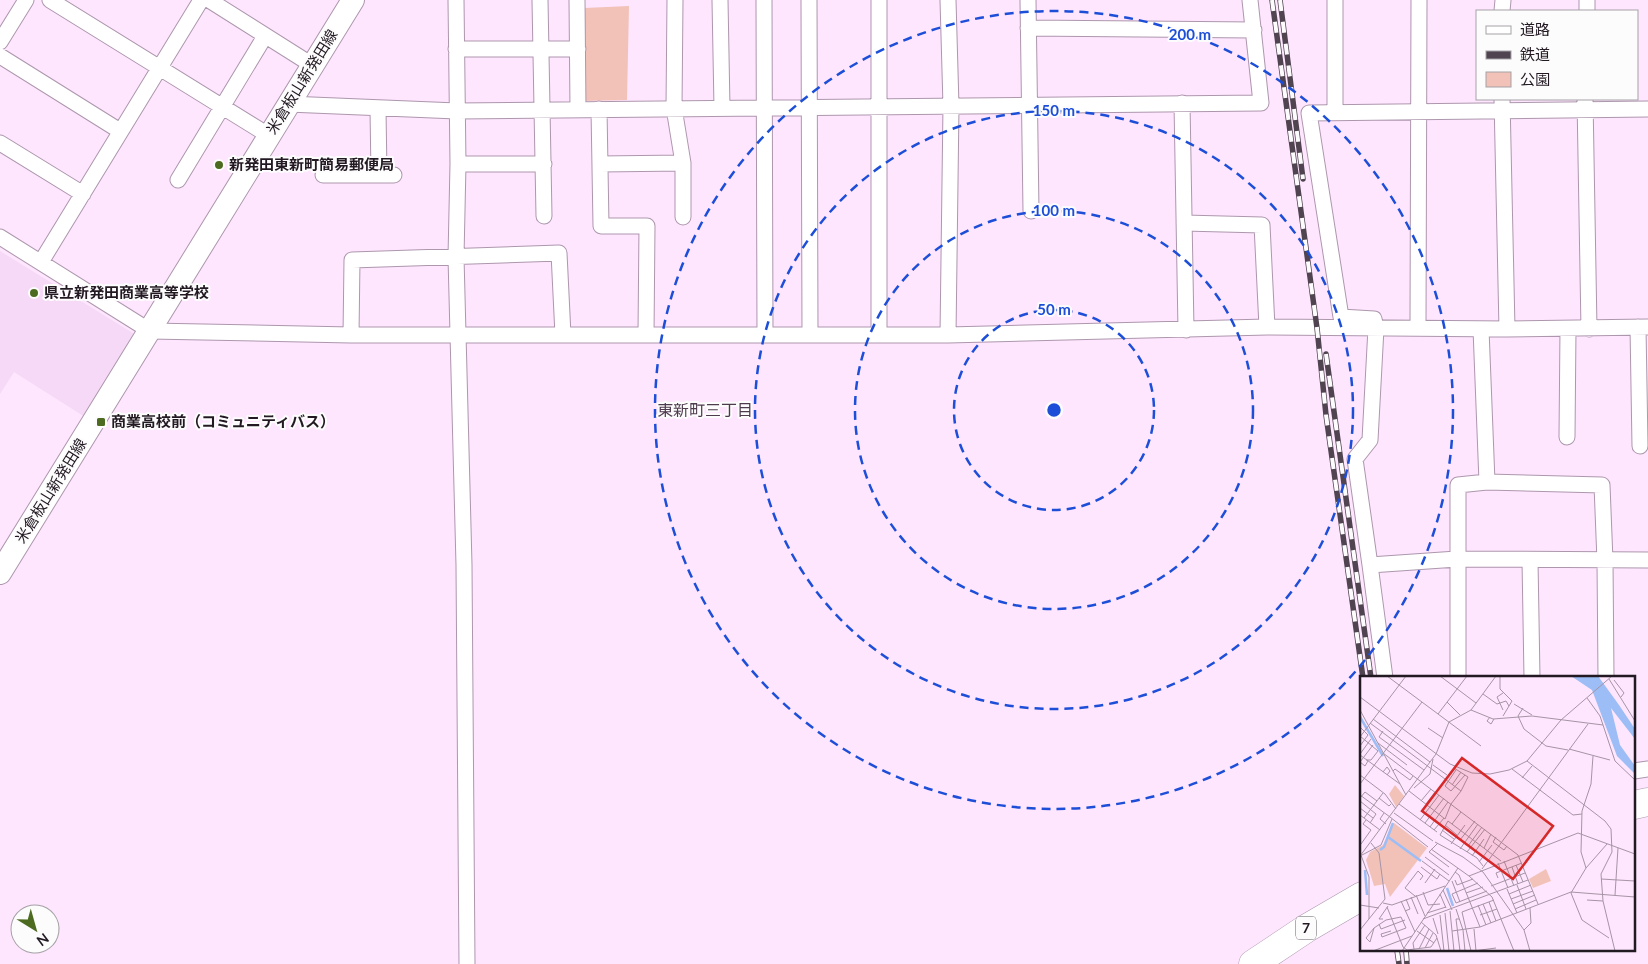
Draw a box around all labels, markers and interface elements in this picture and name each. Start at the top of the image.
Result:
legend [1476,10,1638,100]
text: 道路 [1520,20,1550,38]
text: 200 m [1169,25,1211,43]
street label: 米倉板山新発田線 [262,26,341,137]
text: 鉄道 [1520,45,1550,63]
text: 公園 [1520,70,1550,88]
text: 150 m [1033,101,1075,119]
place label: 新発田東新町簡易郵便局 [229,155,394,173]
marker: 新発田東新町簡易郵便局 [213,159,225,171]
text: 100 m [1033,201,1075,219]
place label: 県立新発田商業高等学校 [44,283,209,301]
marker: 県立新発田商業高等学校 [28,287,40,299]
text: 50 m [1037,300,1071,318]
district label: 東新町三丁目 [657,400,753,419]
centre of rings [1045,401,1063,419]
place label: 商業高校前（コミュニティバス） [111,412,335,430]
marker: 商業高校前（コミュニティバス） [95,416,107,428]
street label: 米倉板山新発田線 [11,435,90,546]
inset map [1360,676,1636,952]
north arrow [10,904,60,954]
road number: 7 [1296,916,1316,940]
text: N [34,930,53,950]

